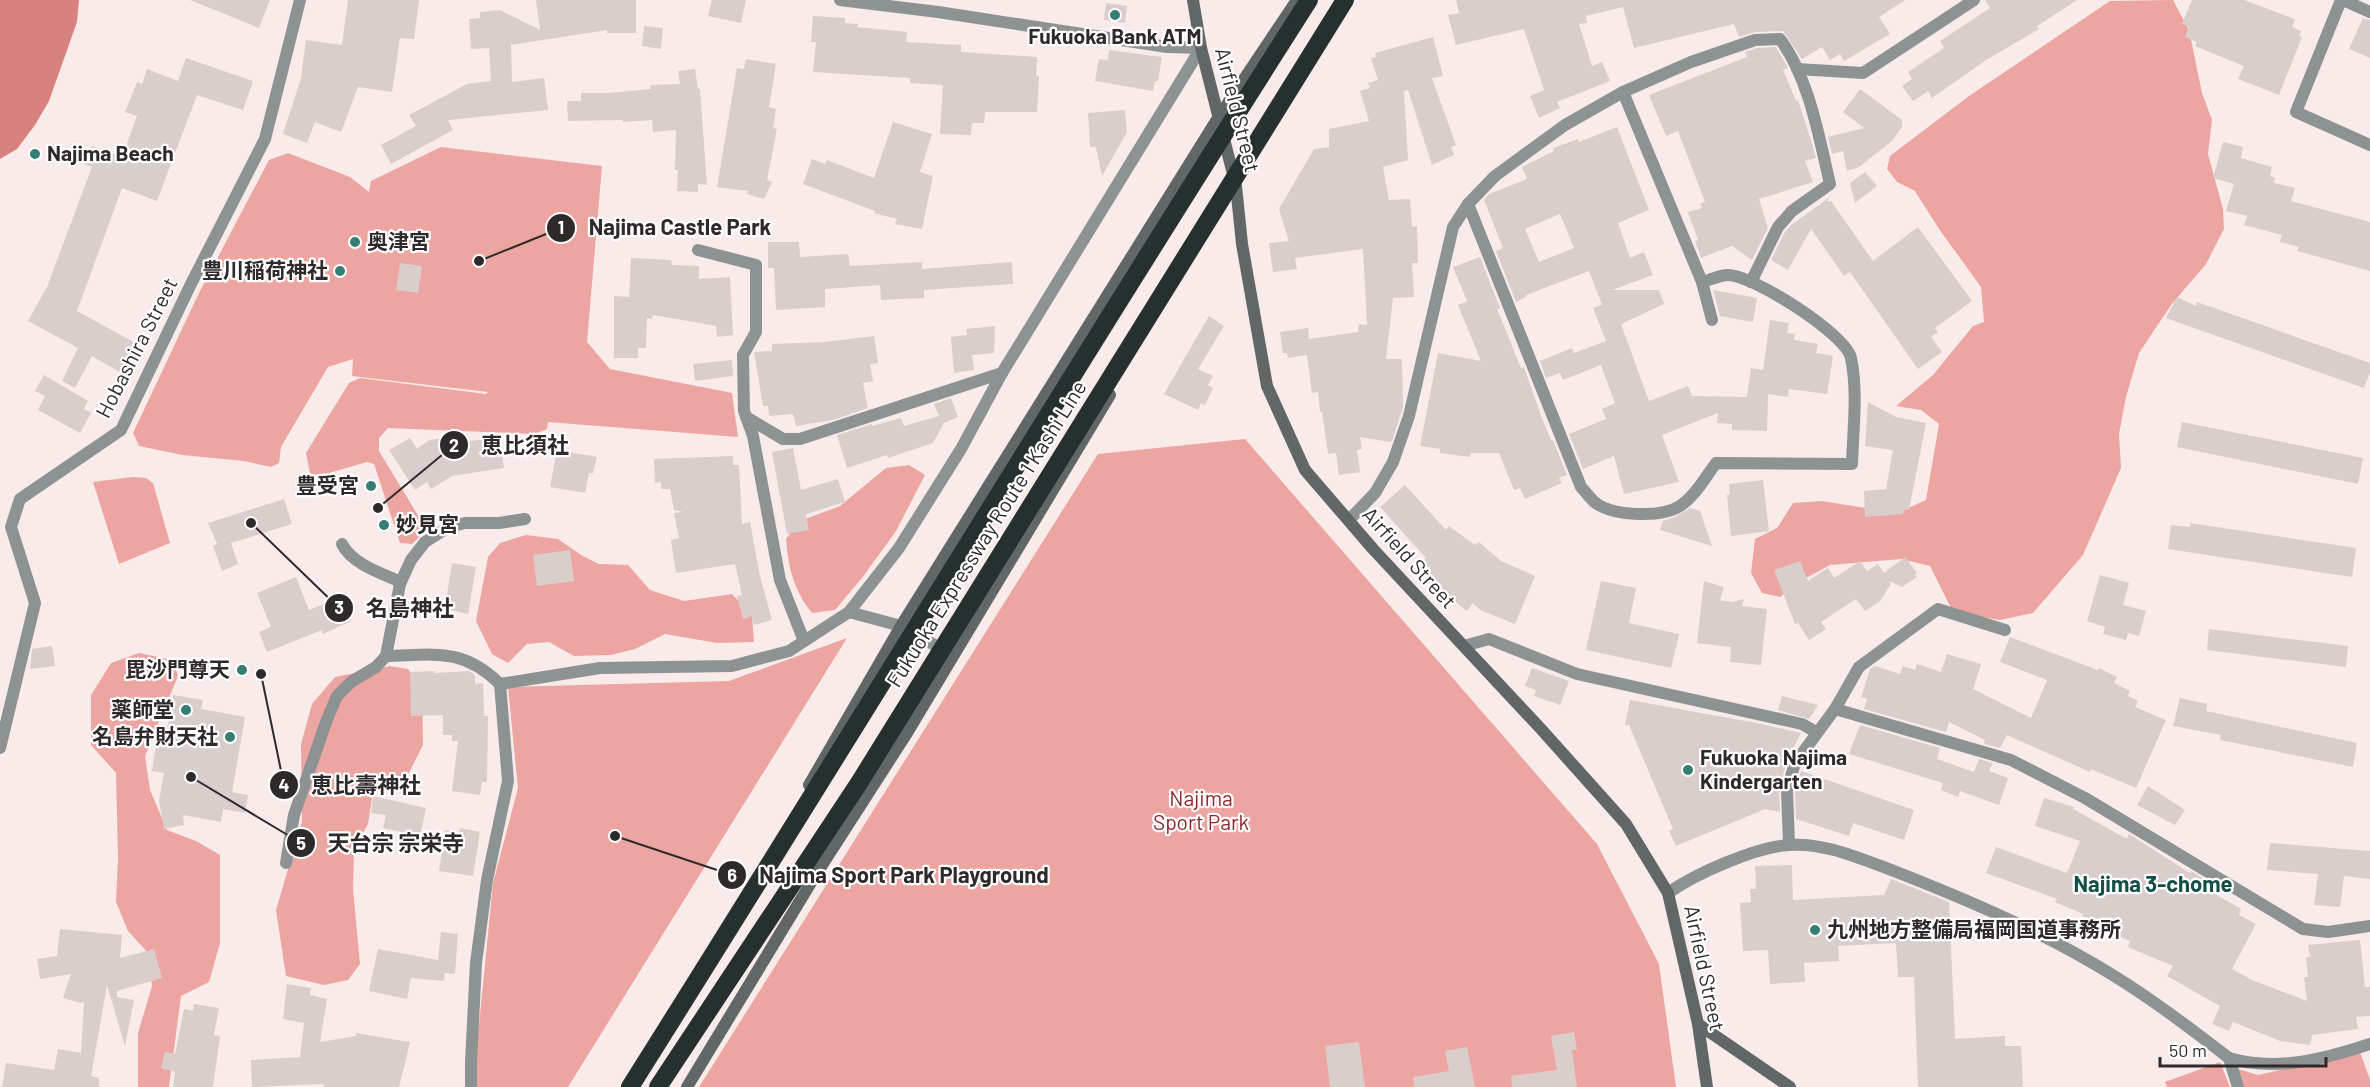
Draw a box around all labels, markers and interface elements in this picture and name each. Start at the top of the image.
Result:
marker: Fukuoka Bank ATM [1108,8,1122,22]
place label: Fukuoka Bank ATM [1028,23,1202,48]
street label: Airfield Street [1211,45,1266,175]
place label: Najima Beach [47,140,174,165]
marker: Najima Beach [28,147,42,161]
callout: Najima Castle Park [546,208,783,248]
text: Najima Castle Park [589,213,772,239]
text: 1 [558,216,564,238]
place label: 奥津宮 [367,228,430,253]
marker: 奥津宮 [348,235,362,249]
place label: 豊川稲荷神社 [202,257,328,282]
marker: 豊川稲荷神社 [333,264,347,278]
street label: Hobashira Street [90,273,182,422]
street label: Fukuoka Expressway Route 1 Kashi Line [881,375,1091,691]
callout: 恵比須社 [439,425,581,465]
text: 恵比須社 [481,431,569,457]
text: 2 [449,434,459,456]
place label: 豊受宮 [296,472,359,497]
marker: 豊受宮 [364,479,378,493]
street label: Airfield Street [1358,501,1462,613]
place label: 妙見宮 [396,511,459,536]
marker: 妙見宮 [377,518,391,532]
callout: 名島神社 [324,588,466,628]
text: 名島神社 [366,594,454,620]
text: 3 [334,596,344,618]
place label: 毘沙門尊天 [125,656,230,681]
marker: 毘沙門尊天 [235,663,249,677]
place label: 薬師堂 [111,696,174,721]
marker: 薬師堂 [179,703,193,717]
place label: 名島弁財天社 [92,723,218,748]
marker: 名島弁財天社 [223,730,237,744]
place label: Fukuoka Najima Kindergarten [1700,744,1847,793]
marker: Fukuoka Najima Kindergarten [1681,763,1695,777]
callout: 恵比壽神社 [269,765,433,805]
text: 恵比壽神社 [311,771,421,797]
text: 4 [279,774,290,796]
park label: Najima Sport Park [1153,785,1249,834]
callout: 天台宗 宗栄寺 [286,823,476,863]
text: 天台宗 宗栄寺 [328,829,464,855]
text: 5 [296,832,306,854]
callout: Najima Sport Park Playground [717,855,1061,895]
text: Najima Sport Park Playground [759,861,1049,887]
text: 6 [727,864,737,886]
district label: Najima 3-chome [2073,870,2233,896]
street label: Airfield Street [1680,903,1731,1033]
place label: 九州地方整備局福岡国道事務所 [1827,916,2121,941]
marker: 九州地方整備局福岡国道事務所 [1808,923,1822,937]
scale bar [2160,1030,2326,1068]
text: 50 m [2169,1039,2207,1061]

